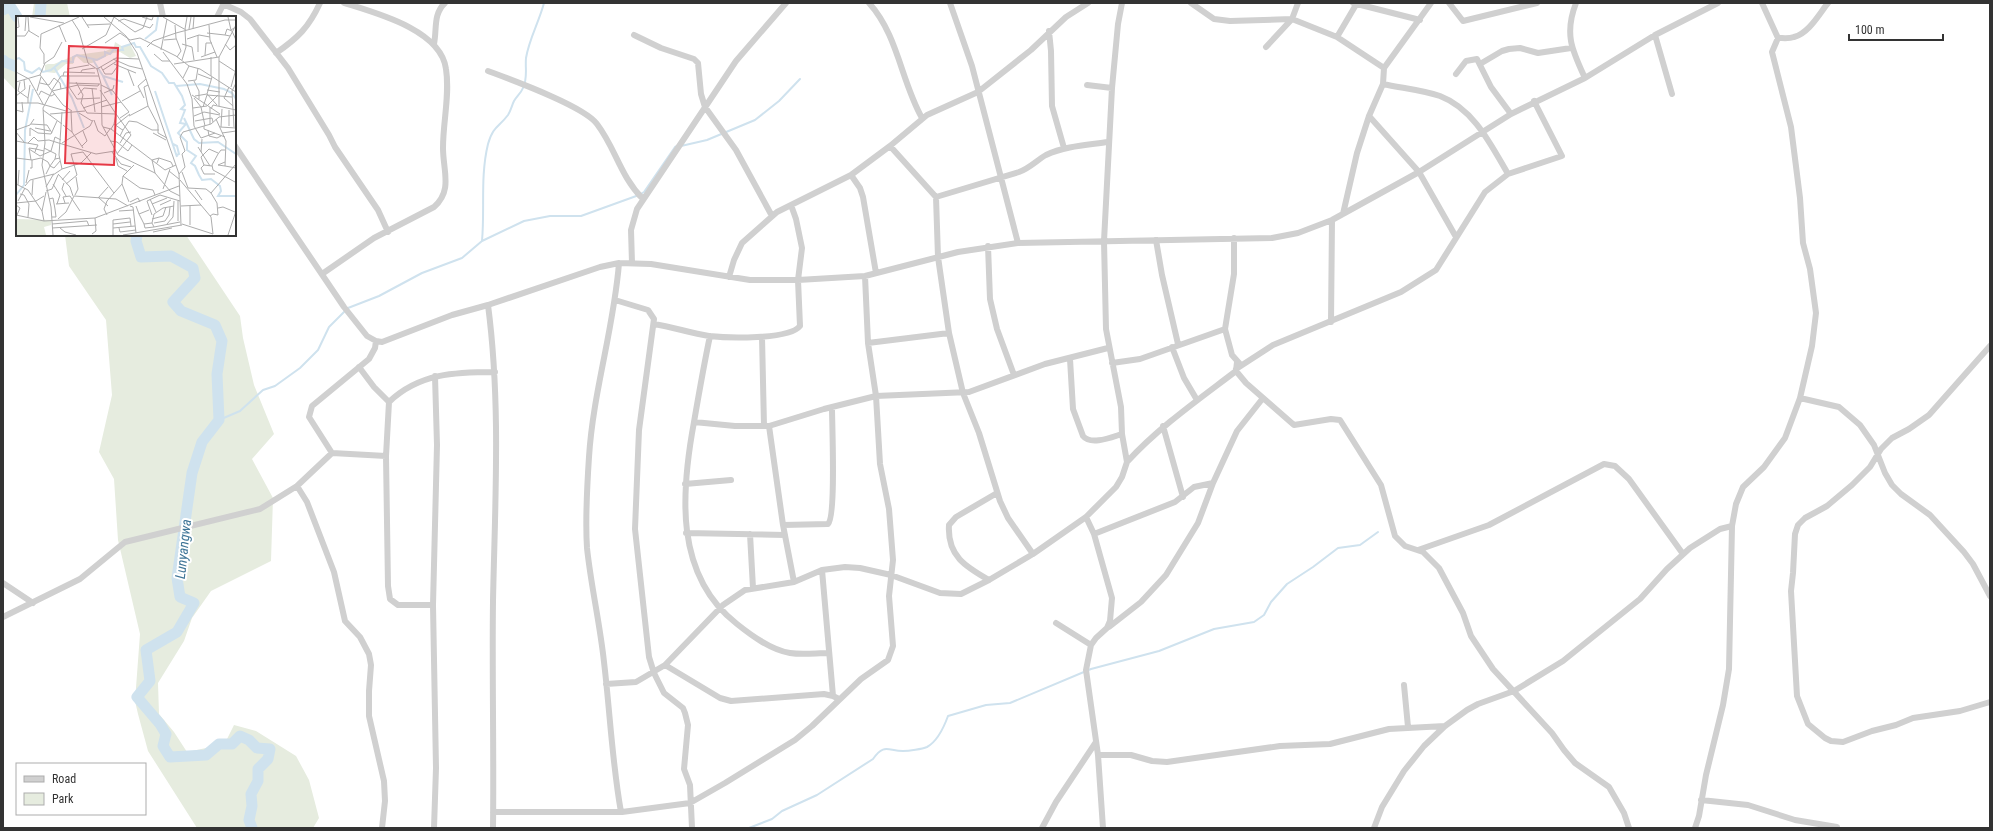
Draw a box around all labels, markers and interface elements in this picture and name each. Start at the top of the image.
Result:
inset map [16,16,236,236]
scale bar [1849,16,1943,42]
text: 100 m [1855,23,1885,37]
water label: Lunyangwa [172,518,194,580]
legend [16,763,146,815]
text: Road [52,772,76,786]
text: Park [52,792,74,806]

